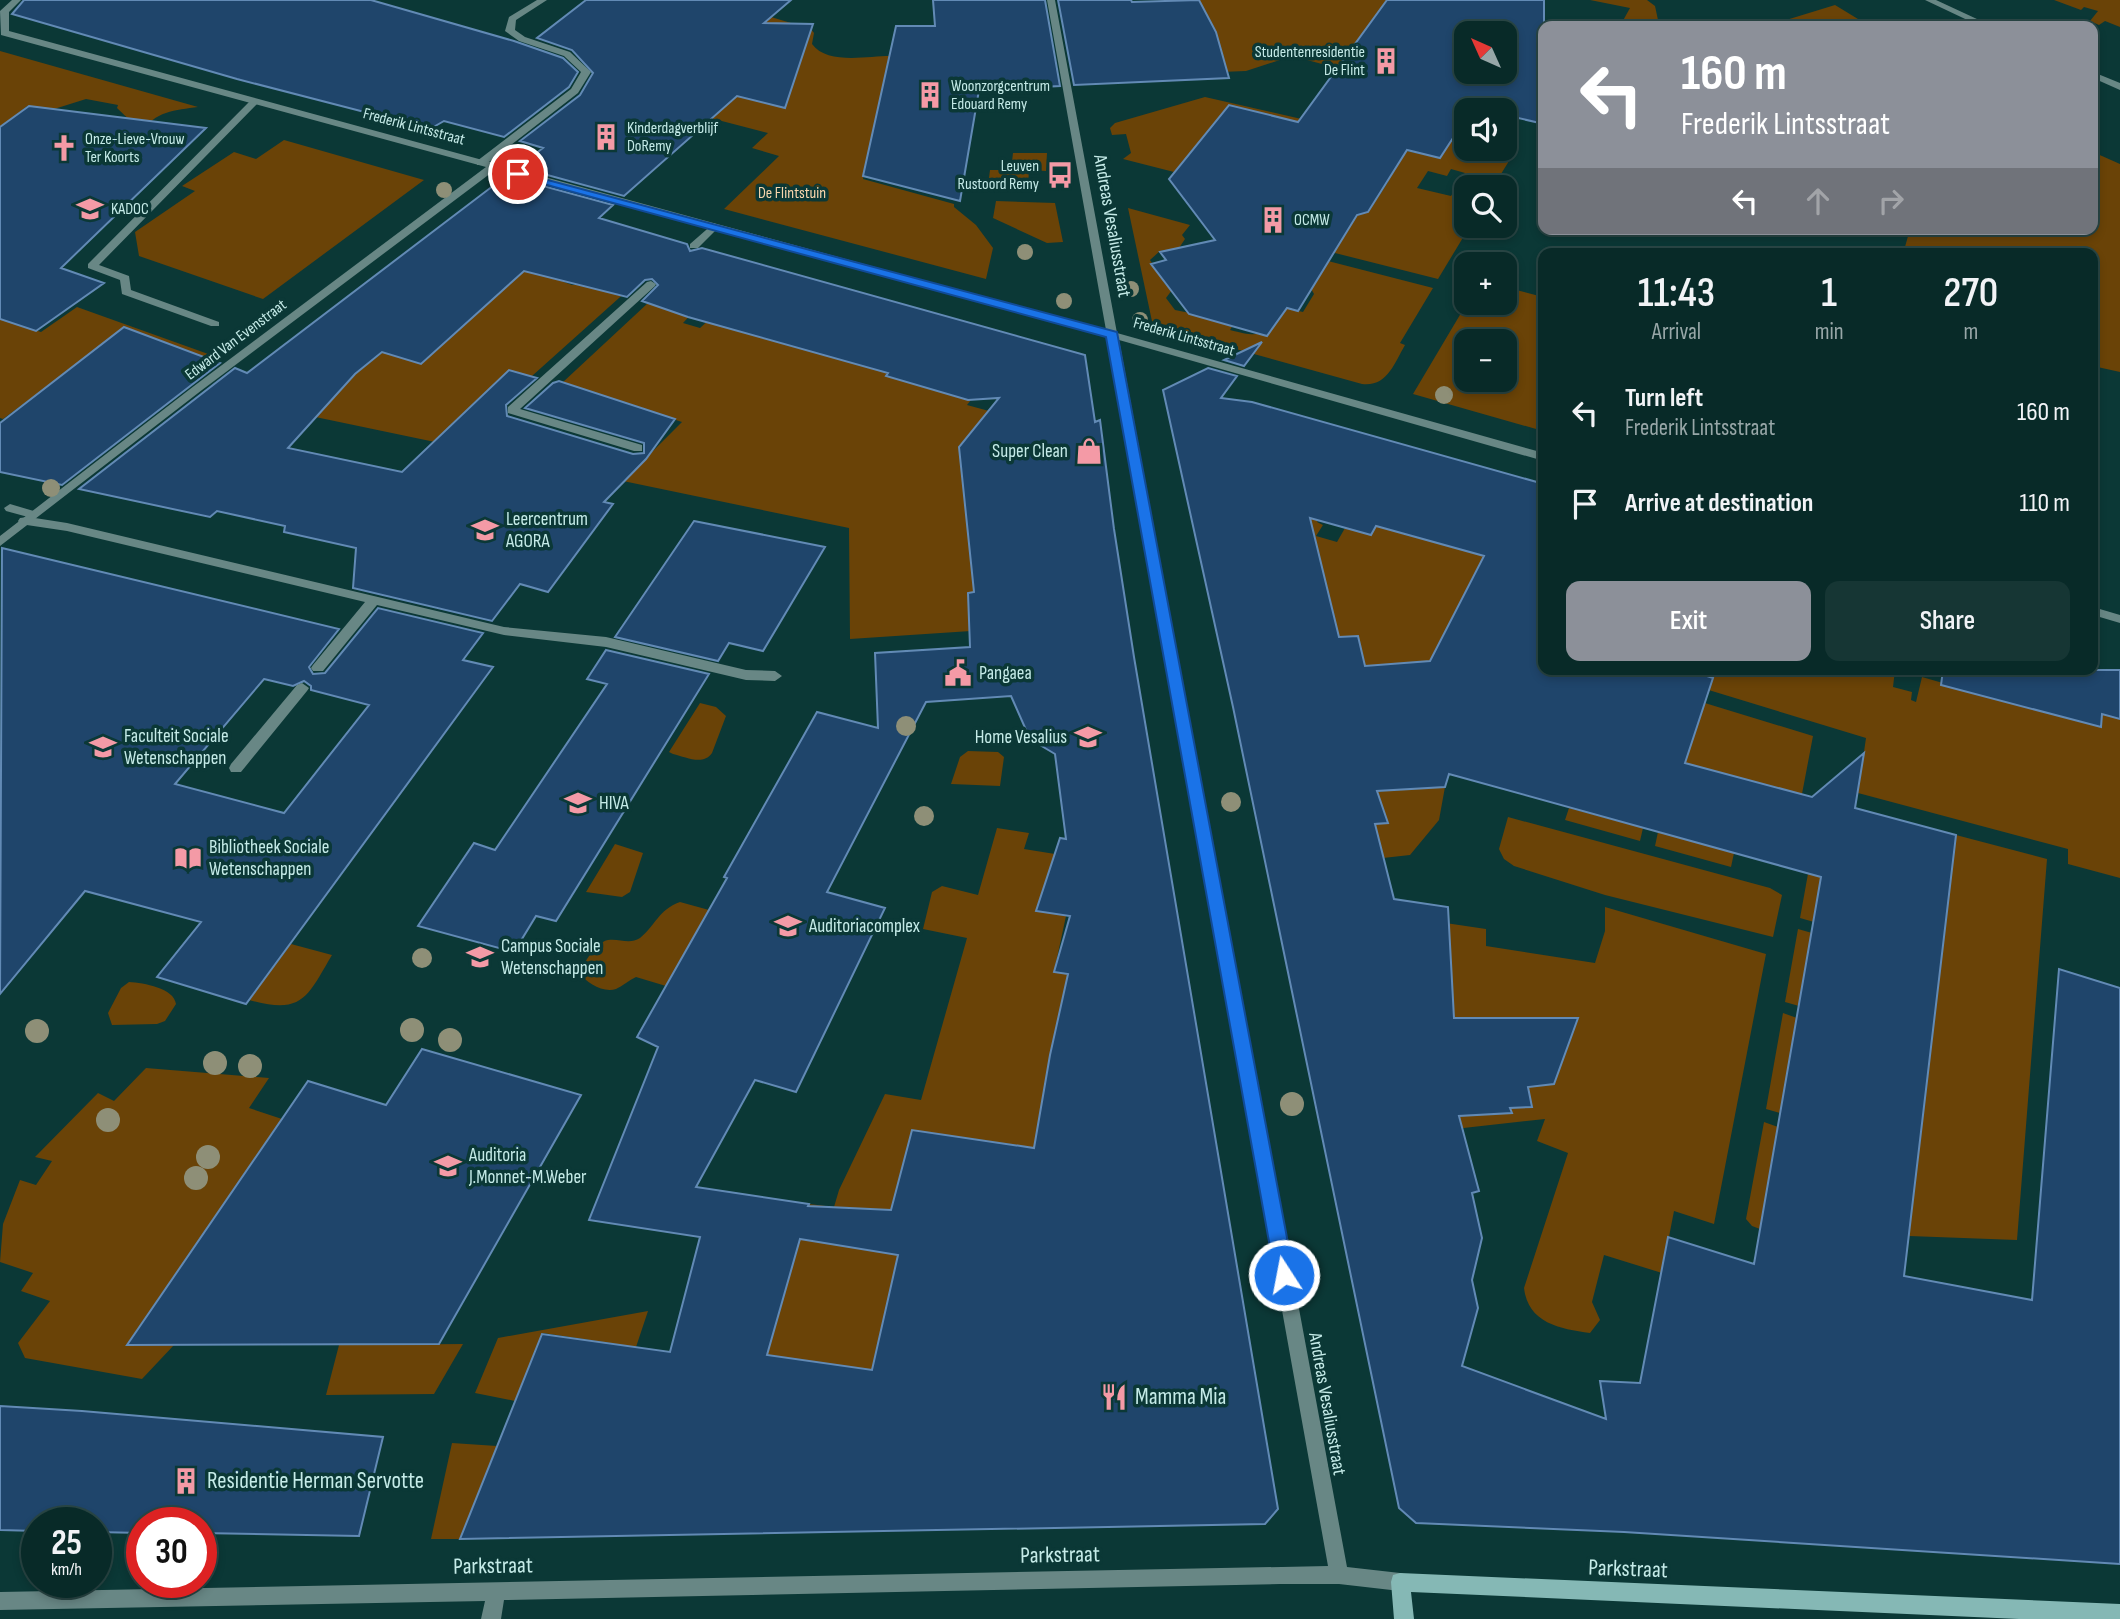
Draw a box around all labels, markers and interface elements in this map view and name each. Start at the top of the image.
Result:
north arrow [1454,21,1517,84]
map controls [1454,21,1517,392]
place label: Studentenresidentie De Flint [1255,43,1365,80]
text: 160 m [1681,45,1787,104]
building icon: Studentenresidentie De Flint [1371,46,1401,76]
icon: left [1566,49,1657,140]
place label: Woonzorgcentrum Edouard Remy [951,77,1050,114]
building icon: Woonzorgcentrum Edouard Remy [915,80,945,110]
button: sound [1454,98,1517,161]
street label: Frederik Lintsstraat [361,104,467,150]
text: Frederik Lintsstraat [1681,105,1890,144]
place label: Kinderdagverblijf DoRemy [627,119,718,156]
building icon: Kinderdagverblijf DoRemy [591,122,621,152]
place label: Onze-Lieve-Vrouw Ter Koorts [85,130,184,167]
church icon: Onze-Lieve-Vrouw Ter Koorts [49,133,79,163]
pin [488,144,548,204]
street label: Andreas Vesaliusstraat [1088,152,1136,299]
icon: arrive [499,155,537,193]
place label: Leuven Rustoord Remy [958,157,1039,194]
bus stop icon: Leuven Rustoord Remy [1045,160,1075,190]
button: search [1454,175,1517,238]
icon: left [1726,182,1764,220]
icon: ahead [1799,182,1837,220]
icon: right [1872,182,1910,220]
park label: De Flintstuin [758,184,826,203]
school or university icon: KADOC [75,194,105,224]
place label: KADOC [111,200,149,219]
building icon: OCMW [1258,205,1288,235]
place label: OCMW [1294,211,1330,230]
button: + [1454,252,1517,315]
text: 11:43 [1638,268,1715,319]
text: 1 [1821,268,1837,319]
text: 270 [1943,268,1998,319]
street label: Edward Van Evenstraat [182,296,291,384]
street label: Frederik Lintsstraat [1131,313,1237,361]
text: Arrival [1652,318,1701,346]
text: min [1815,318,1844,346]
text: m [1963,318,1978,346]
button: − [1454,329,1517,392]
text: Turn left [1625,383,1703,414]
icon: left [1566,394,1604,432]
text: 160 m [2017,397,2070,428]
text: Frederik Lintsstraat [1625,414,1775,442]
shop icon: Super Clean [1074,436,1104,466]
place label: Super Clean [992,440,1068,463]
icon: arrive [1566,485,1604,523]
text: Arrive at destination [1625,488,1813,519]
text: 110 m [2019,488,2070,519]
place label: Leercentrum AGORA [505,508,588,553]
school or university icon: Leercentrum AGORA [470,515,500,545]
button: Exit [1566,581,1811,661]
button: Share [1825,581,2070,661]
public building icon: Pangaea [943,658,973,688]
place label: Pangaea [979,662,1032,685]
school or university icon: Home Vesalius [1073,722,1103,752]
place label: Faculteit Sociale Wetenschappen [124,725,229,770]
place label: Home Vesalius [975,726,1067,749]
school or university icon: Faculteit Sociale Wetenschappen [88,732,118,762]
school or university icon: HIVA [563,788,593,818]
place label: HIVA [599,792,629,815]
place label: Bibliotheek Sociale Wetenschappen [209,836,329,881]
library icon: Bibliotheek Sociale Wetenschappen [173,843,203,873]
school or university icon: Auditoriacomplex [773,911,803,941]
place label: Auditoriacomplex [808,915,920,938]
place label: Campus Sociale Wetenschappen [501,935,603,980]
school or university icon: Campus Sociale Wetenschappen [465,942,495,972]
place label: Auditoria J.Monnet-M.Weber [468,1144,587,1189]
school or university icon: Auditoria J.Monnet-M.Weber [433,1151,463,1181]
position arrow [1247,1238,1321,1312]
street label: Andreas Vesaliusstraat [1303,1330,1351,1477]
restaurant icon: Mamma Mia [1099,1382,1129,1412]
place label: Mamma Mia [1135,1383,1226,1411]
building icon: Residentie Herman Servotte [171,1466,201,1496]
place label: Residentie Herman Servotte [207,1467,424,1495]
speed limit sign: 30 [126,1507,217,1598]
text: 25 [51,1522,82,1565]
street label: Parkstraat [1020,1540,1100,1570]
street label: Parkstraat [453,1551,533,1581]
street label: Parkstraat [1588,1554,1668,1584]
text: km/h [51,1559,82,1580]

